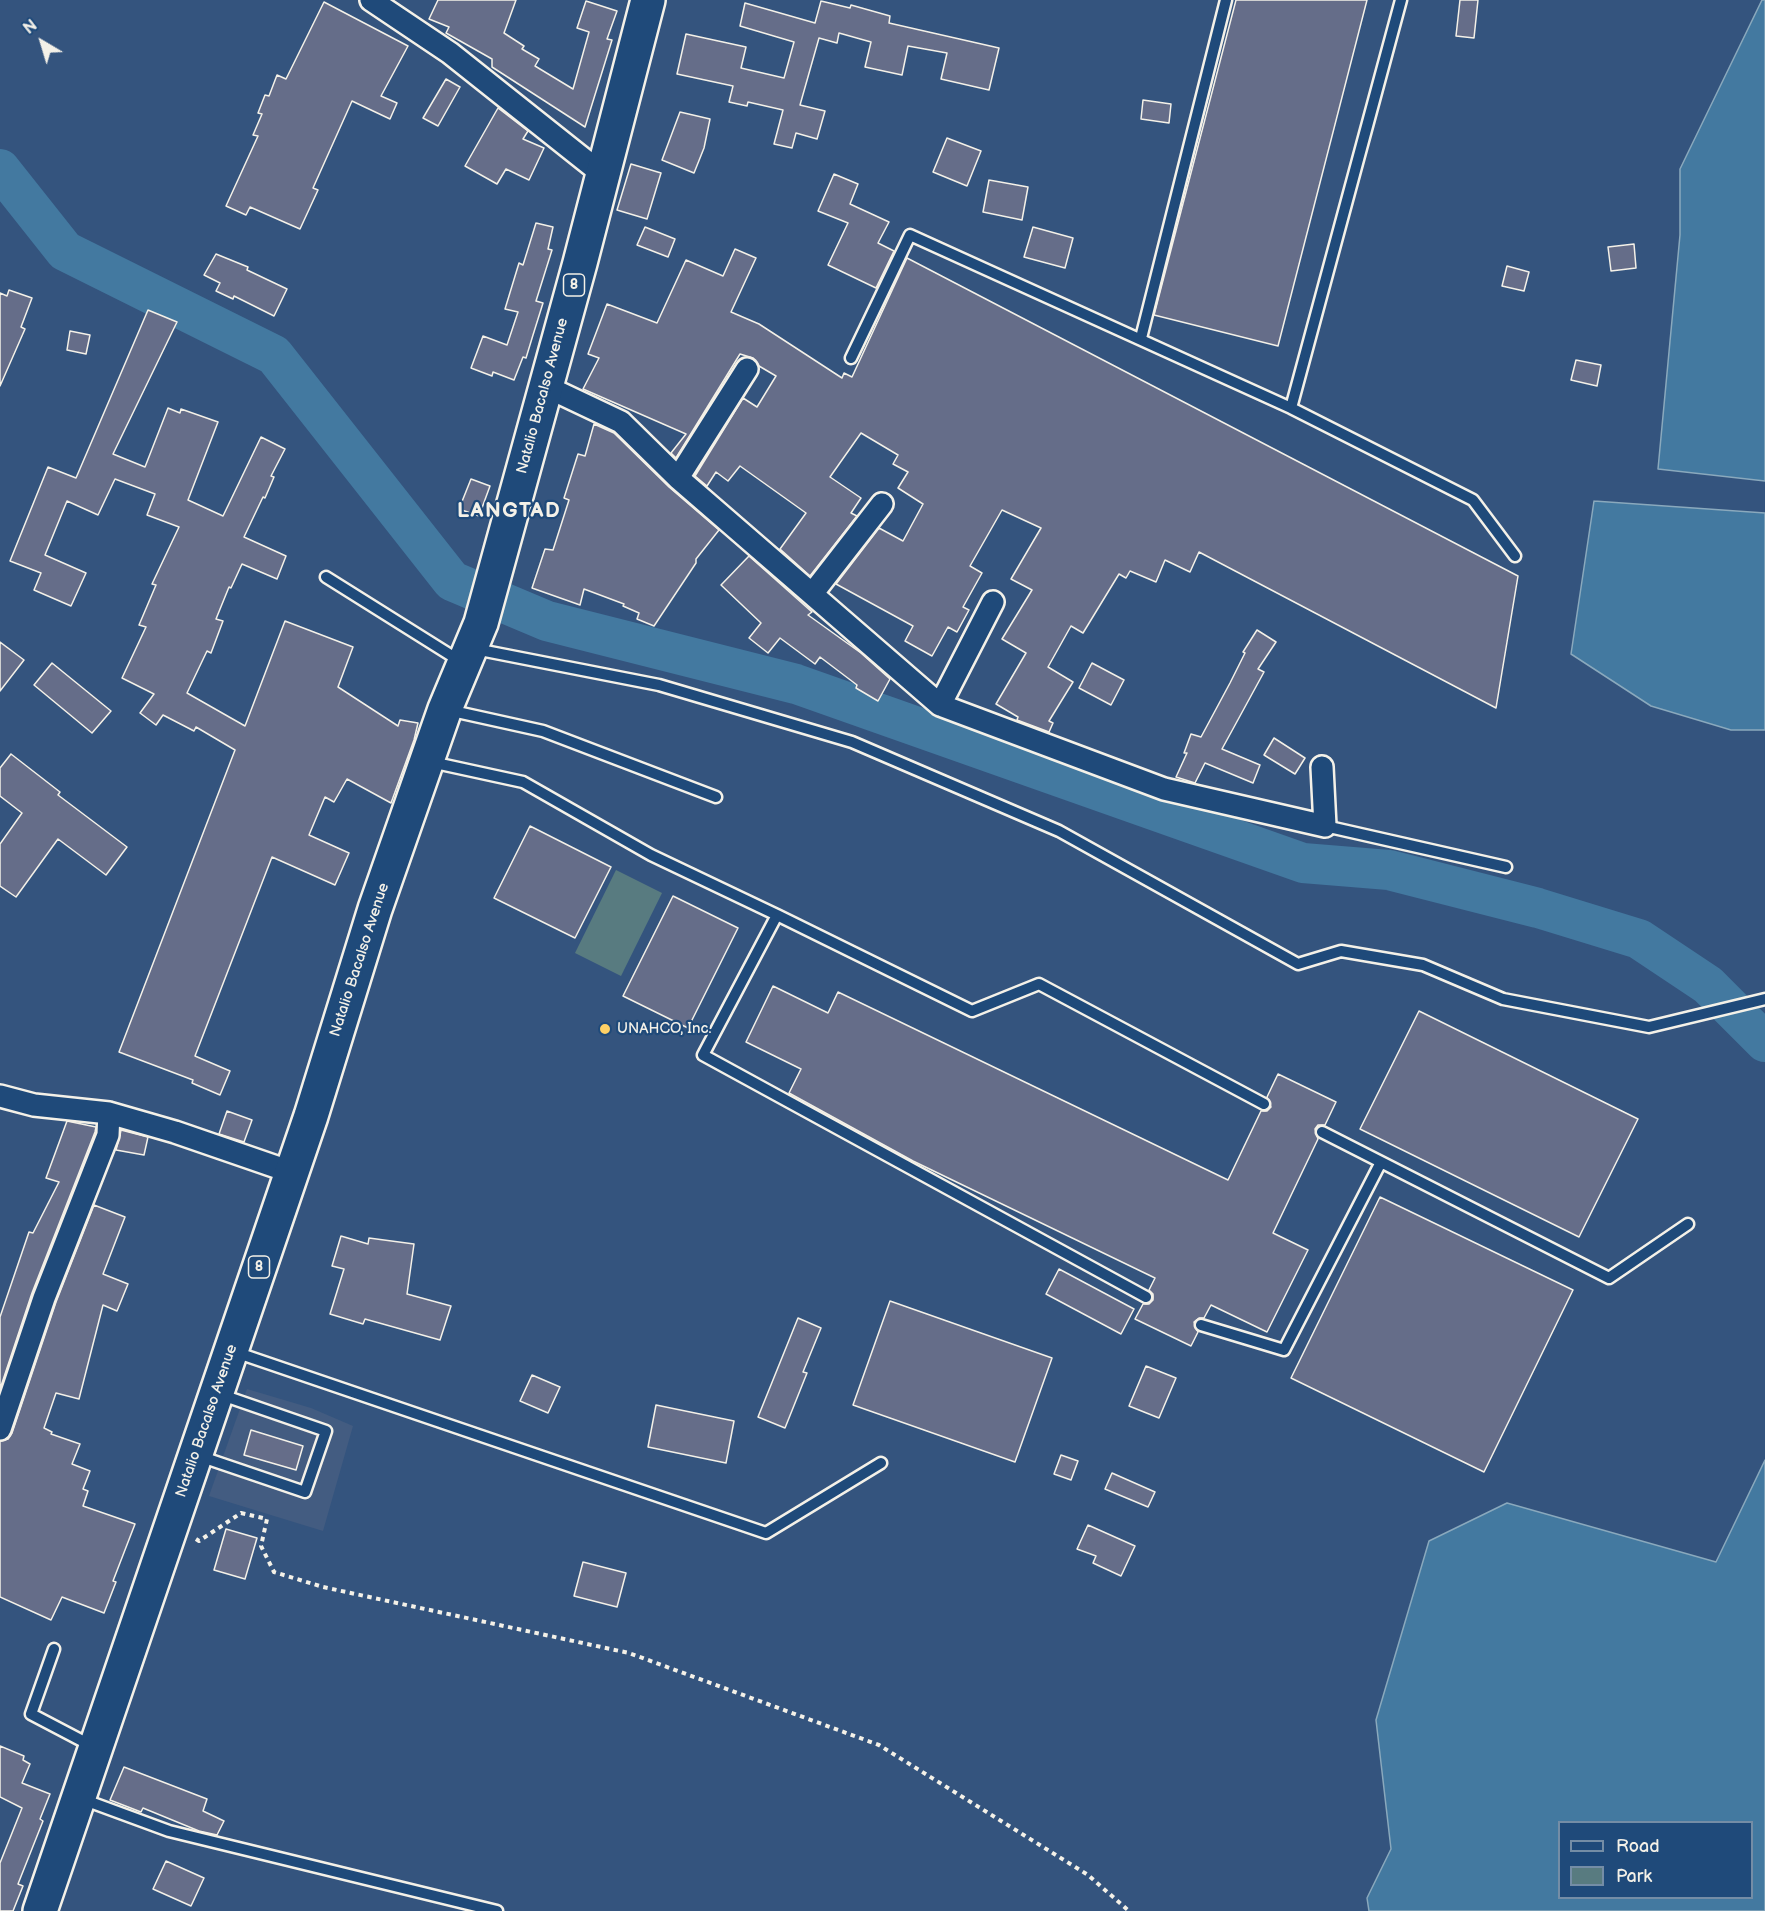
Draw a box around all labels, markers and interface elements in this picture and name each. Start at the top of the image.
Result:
north arrow [12,12,72,72]
text: N [20,16,41,39]
road number: 8 [564,274,584,296]
street label: Natalio Bacalso Avenue [514,316,572,476]
district label: LANGTAD [457,499,561,525]
street label: Natalio Bacalso Avenue [327,881,393,1039]
place label: UNAHCO, Inc. [617,1020,711,1038]
marker: UNAHCO, Inc. [598,1022,612,1036]
road number: 8 [248,1256,270,1278]
street label: Natalio Bacalso Avenue [172,1342,242,1500]
legend [1558,1821,1753,1899]
text: Road [1616,1836,1660,1857]
text: Park [1616,1866,1652,1887]

